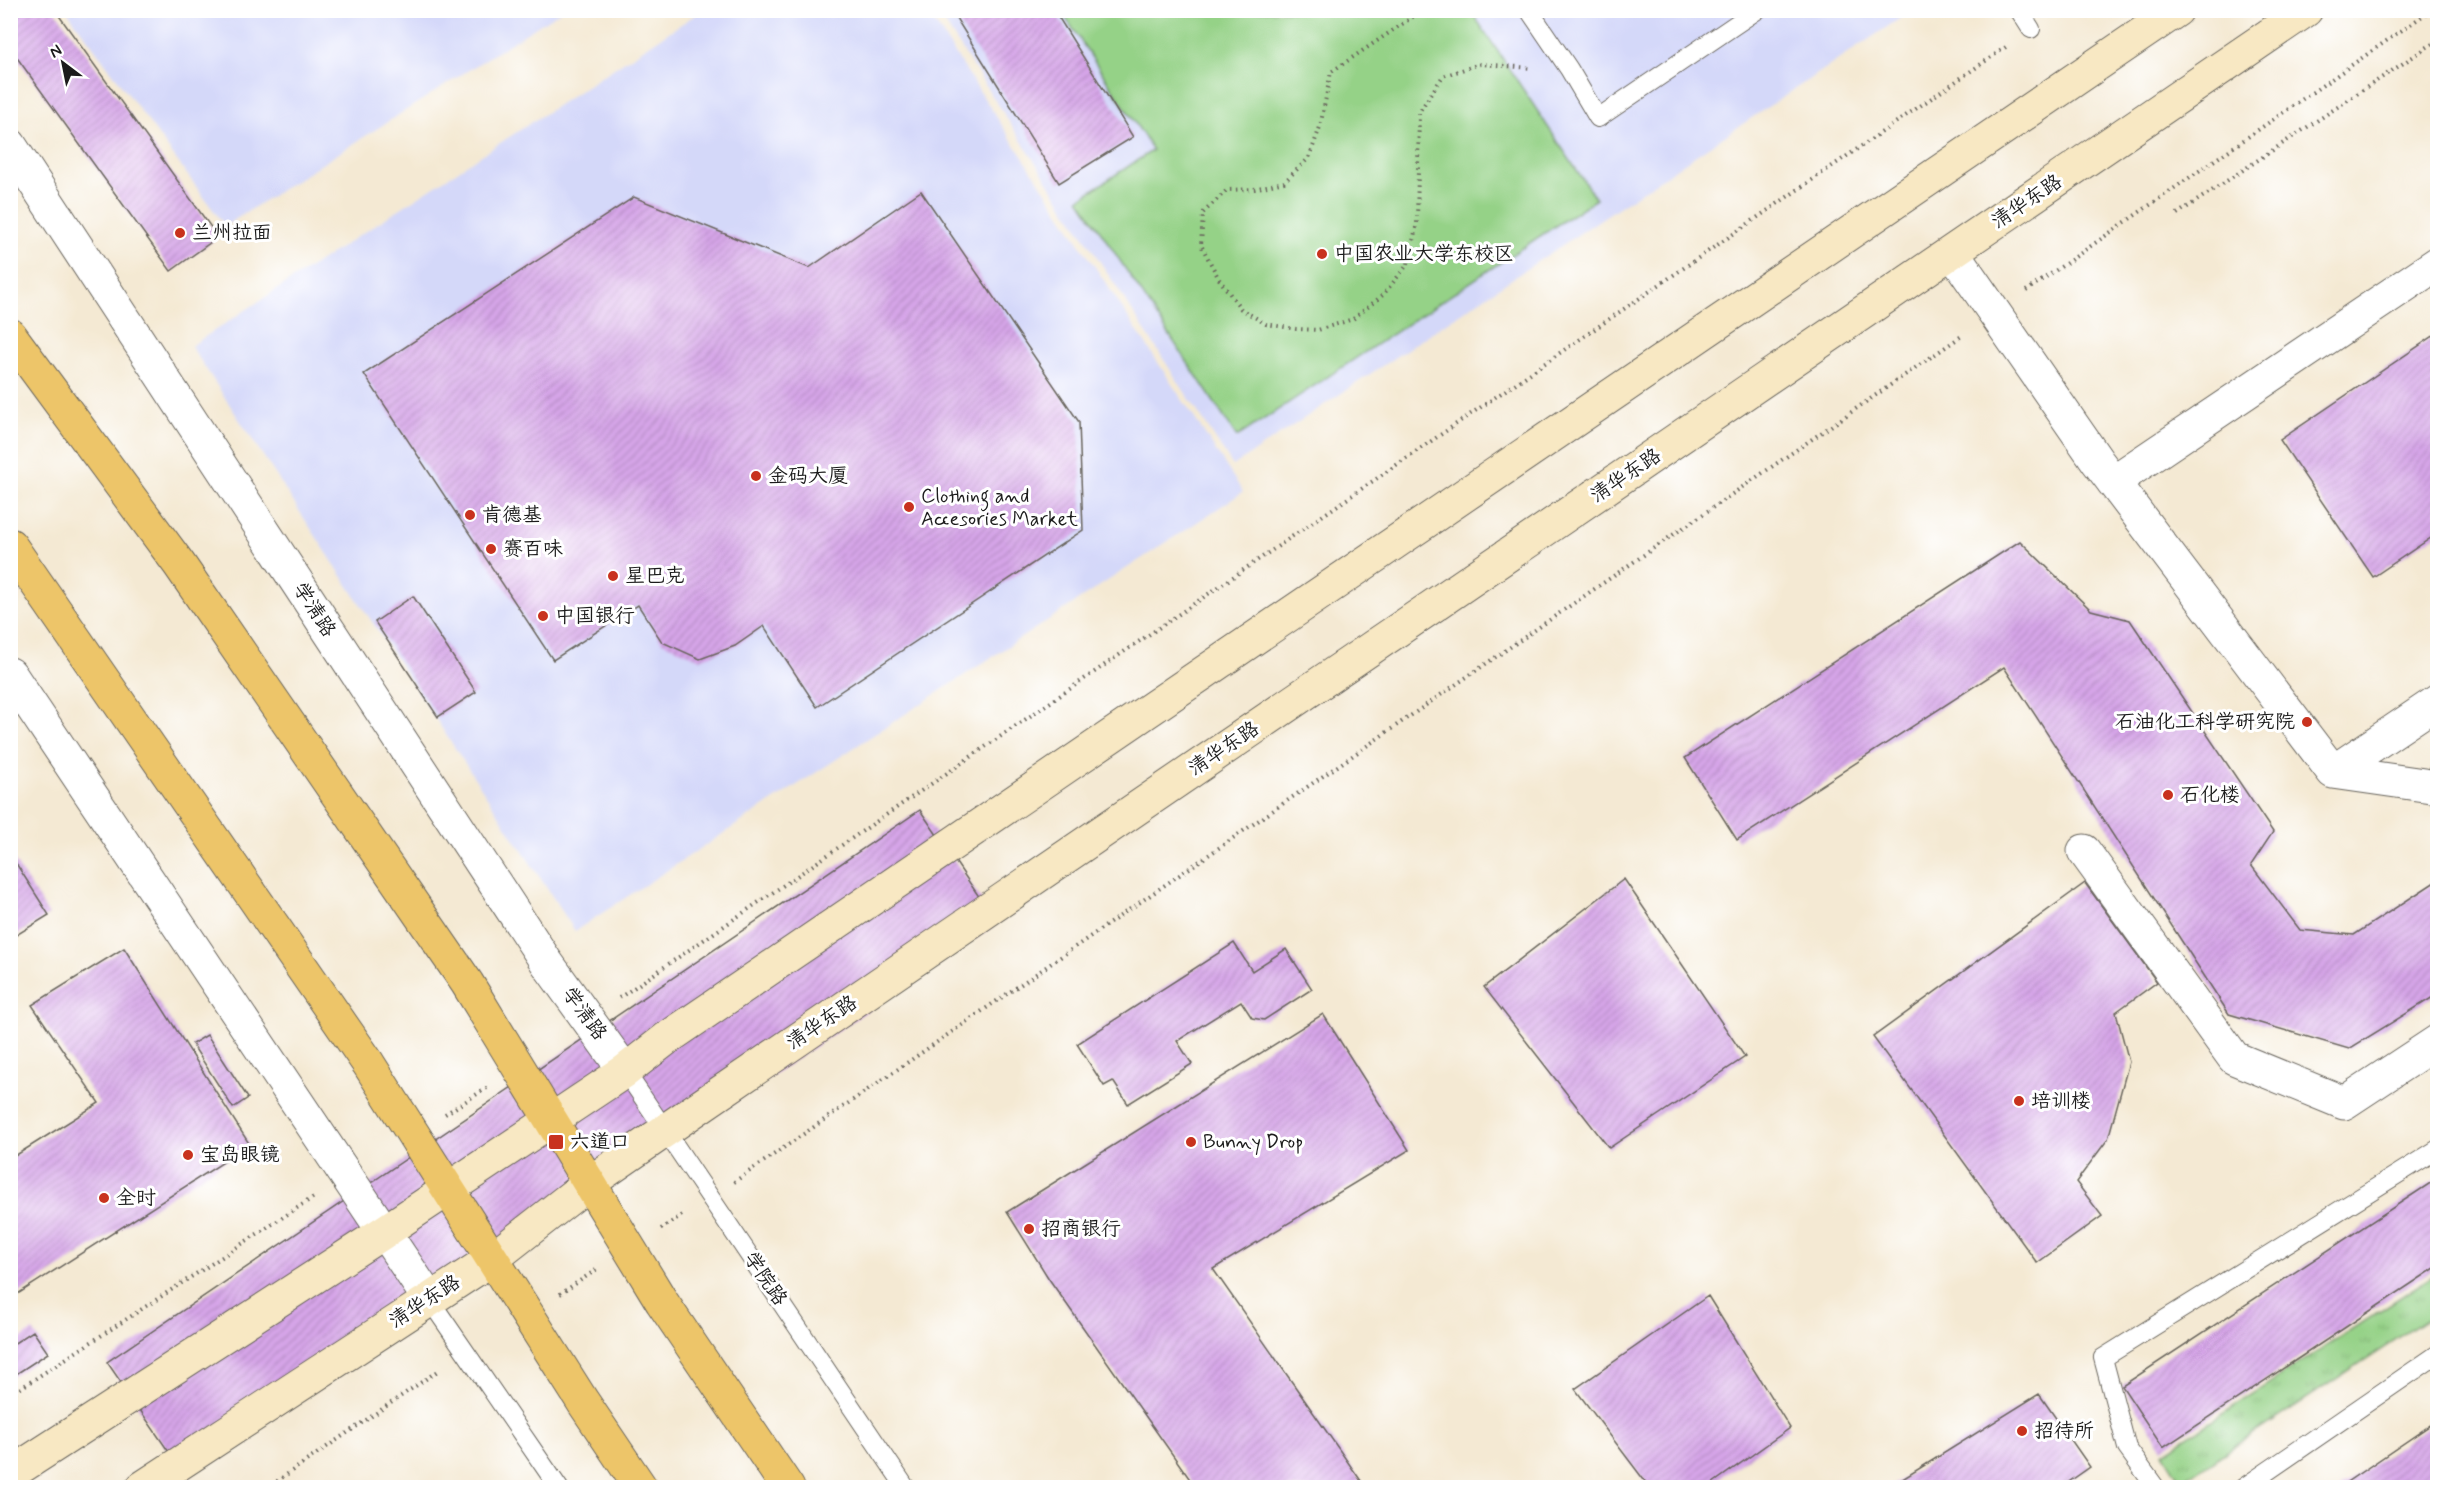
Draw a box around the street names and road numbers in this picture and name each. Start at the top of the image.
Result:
street label: 清华东路 [1986,168,2069,236]
street label: 清华东路 [1585,442,1668,510]
street label: 学清路 [286,577,342,643]
street label: 清华东路 [1183,715,1266,783]
street label: 学清路 [555,982,613,1047]
street label: 清华东路 [781,989,864,1057]
street label: 学院路 [737,1247,794,1312]
street label: 清华东路 [384,1268,467,1335]

